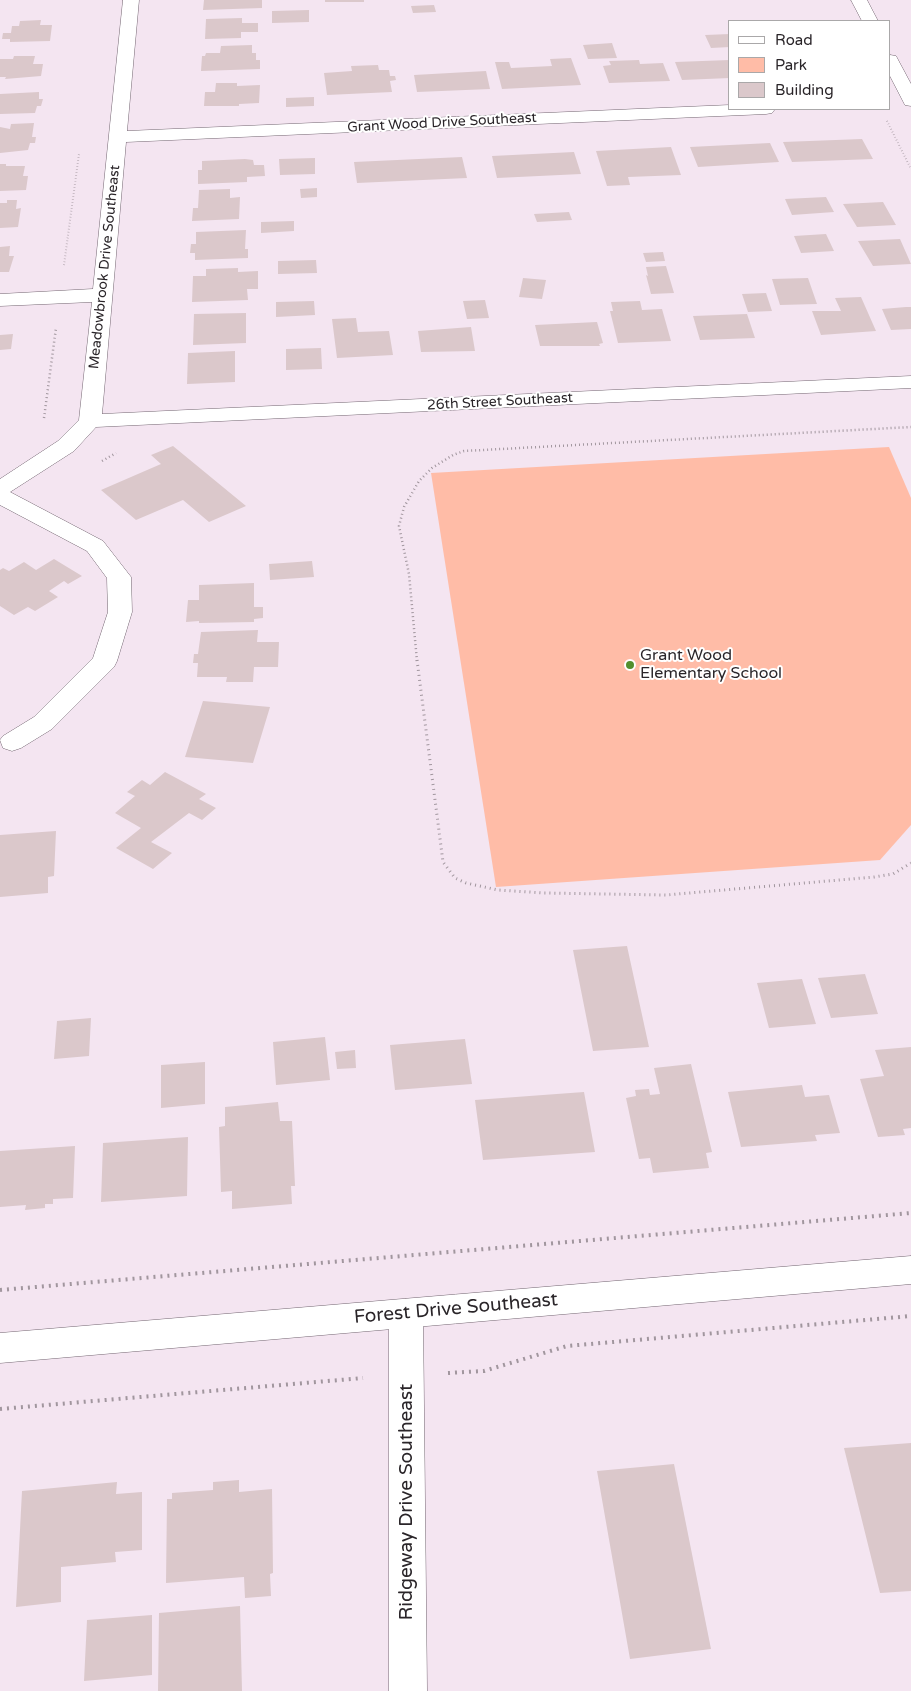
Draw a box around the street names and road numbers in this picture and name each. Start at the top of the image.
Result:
street label: Grant Wood Drive Southeast [347,110,537,136]
street label: Meadowbrook Drive Southeast [86,164,124,370]
street label: 26th Street Southeast [427,390,573,414]
street label: Forest Drive Southeast [353,1289,559,1329]
street label: Ridgeway Drive Southeast [396,1384,418,1620]

